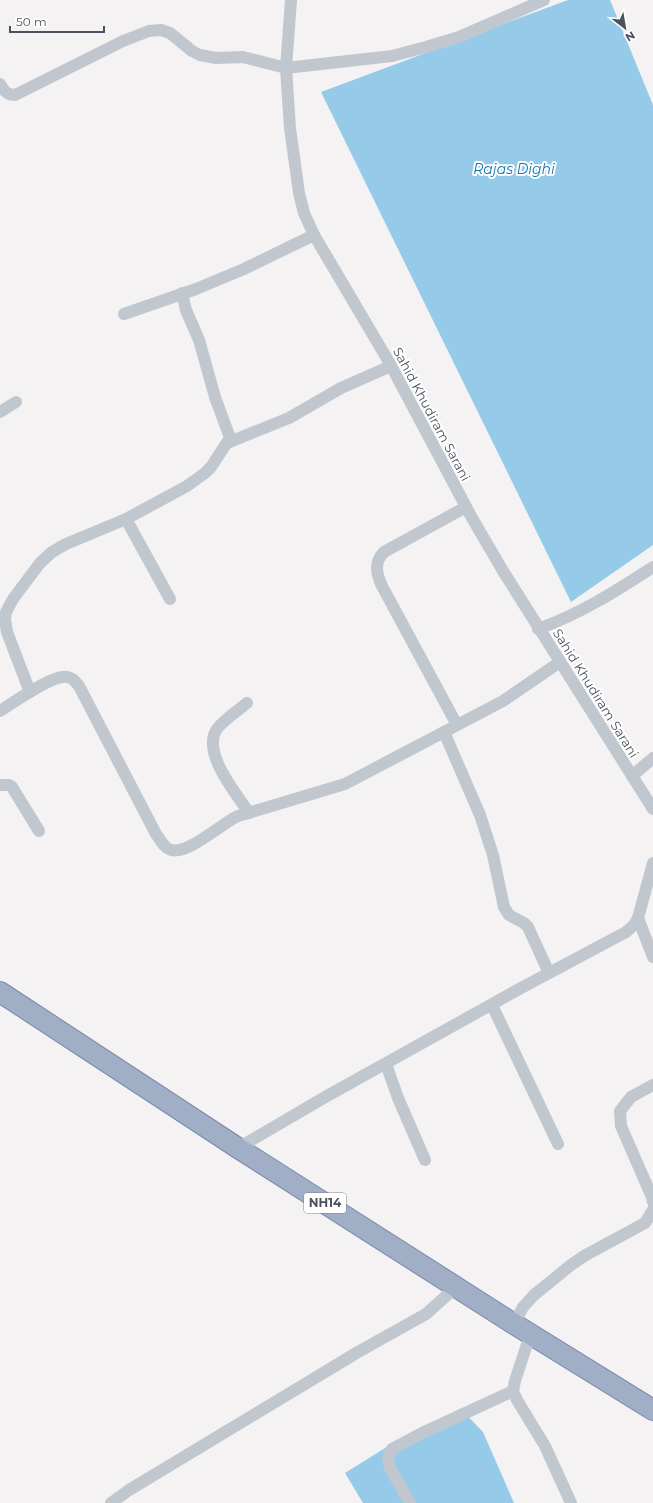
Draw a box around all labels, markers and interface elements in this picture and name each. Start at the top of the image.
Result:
scale bar [10,8,104,34]
north arrow [605,8,645,48]
text: 50 m [16,14,47,29]
text: N [623,28,638,45]
water label: Rajas Dighi [473,160,555,178]
street label: Sahid Khudiram Sarani [390,344,474,484]
street label: Sahid Khudiram Sarani [550,626,642,760]
road number: NH14 [304,1193,346,1213]

